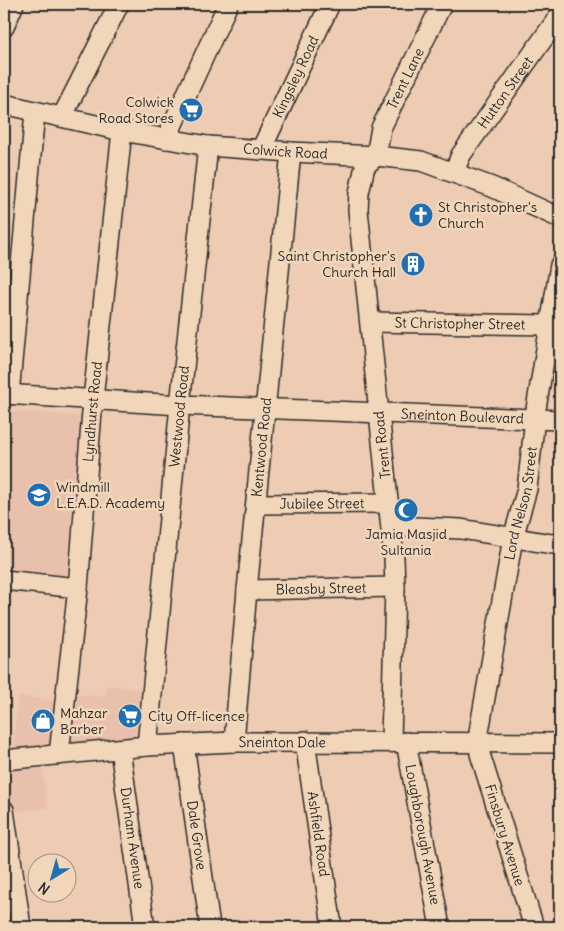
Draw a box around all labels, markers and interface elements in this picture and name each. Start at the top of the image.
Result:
street label: Kingsley Road [268,33,323,121]
street label: Trent Lane [383,45,428,112]
street label: Hutton Street [474,53,537,132]
place label: Colwick Road Stores [98,93,174,127]
supermarket icon: Colwick Road Stores [178,97,204,123]
street label: Colwick Road [243,140,328,163]
place label: St Christopher's Church [438,198,537,232]
church icon: St Christopher's Church [408,202,434,228]
place label: Saint Christopher's Church Hall [278,247,396,281]
building icon: Saint Christopher's Church Hall [400,251,426,277]
street label: St Christopher Street [394,313,526,334]
street label: Lyndhurst Road [79,360,106,463]
street label: Westwood Road [165,365,193,468]
street label: Kentwood Road [247,397,275,498]
street label: Sneinton Boulevard [401,405,524,428]
street label: Trent Road [369,410,395,480]
street label: Lord Nelson Street [500,445,541,561]
place label: Windmill L.E.A.D. Academy [56,478,165,512]
school or university icon: Windmill L.E.A.D. Academy [26,482,52,508]
street label: Jubilee Street [279,494,365,513]
mosque icon: Jamia Masjid Sultania [393,497,419,523]
place label: Jamia Masjid Sultania [365,525,447,559]
street label: Bleasby Street [275,579,367,598]
supermarket icon: City Off-licence [117,703,143,729]
place label: Mahzar Barber [60,704,108,738]
place label: City Off-licence [148,707,245,725]
shop icon: Mahzar Barber [30,708,56,734]
street label: Sneinton Dale [239,733,326,751]
street label: Loughborough Avenue [401,763,445,906]
street label: Finsbury Avenue [481,782,529,888]
street label: Durham Avenue [116,786,149,890]
street label: Ashfield Road [303,790,334,878]
street label: Dale Grove [183,799,211,871]
north arrow [28,854,78,904]
text: N [35,878,53,898]

